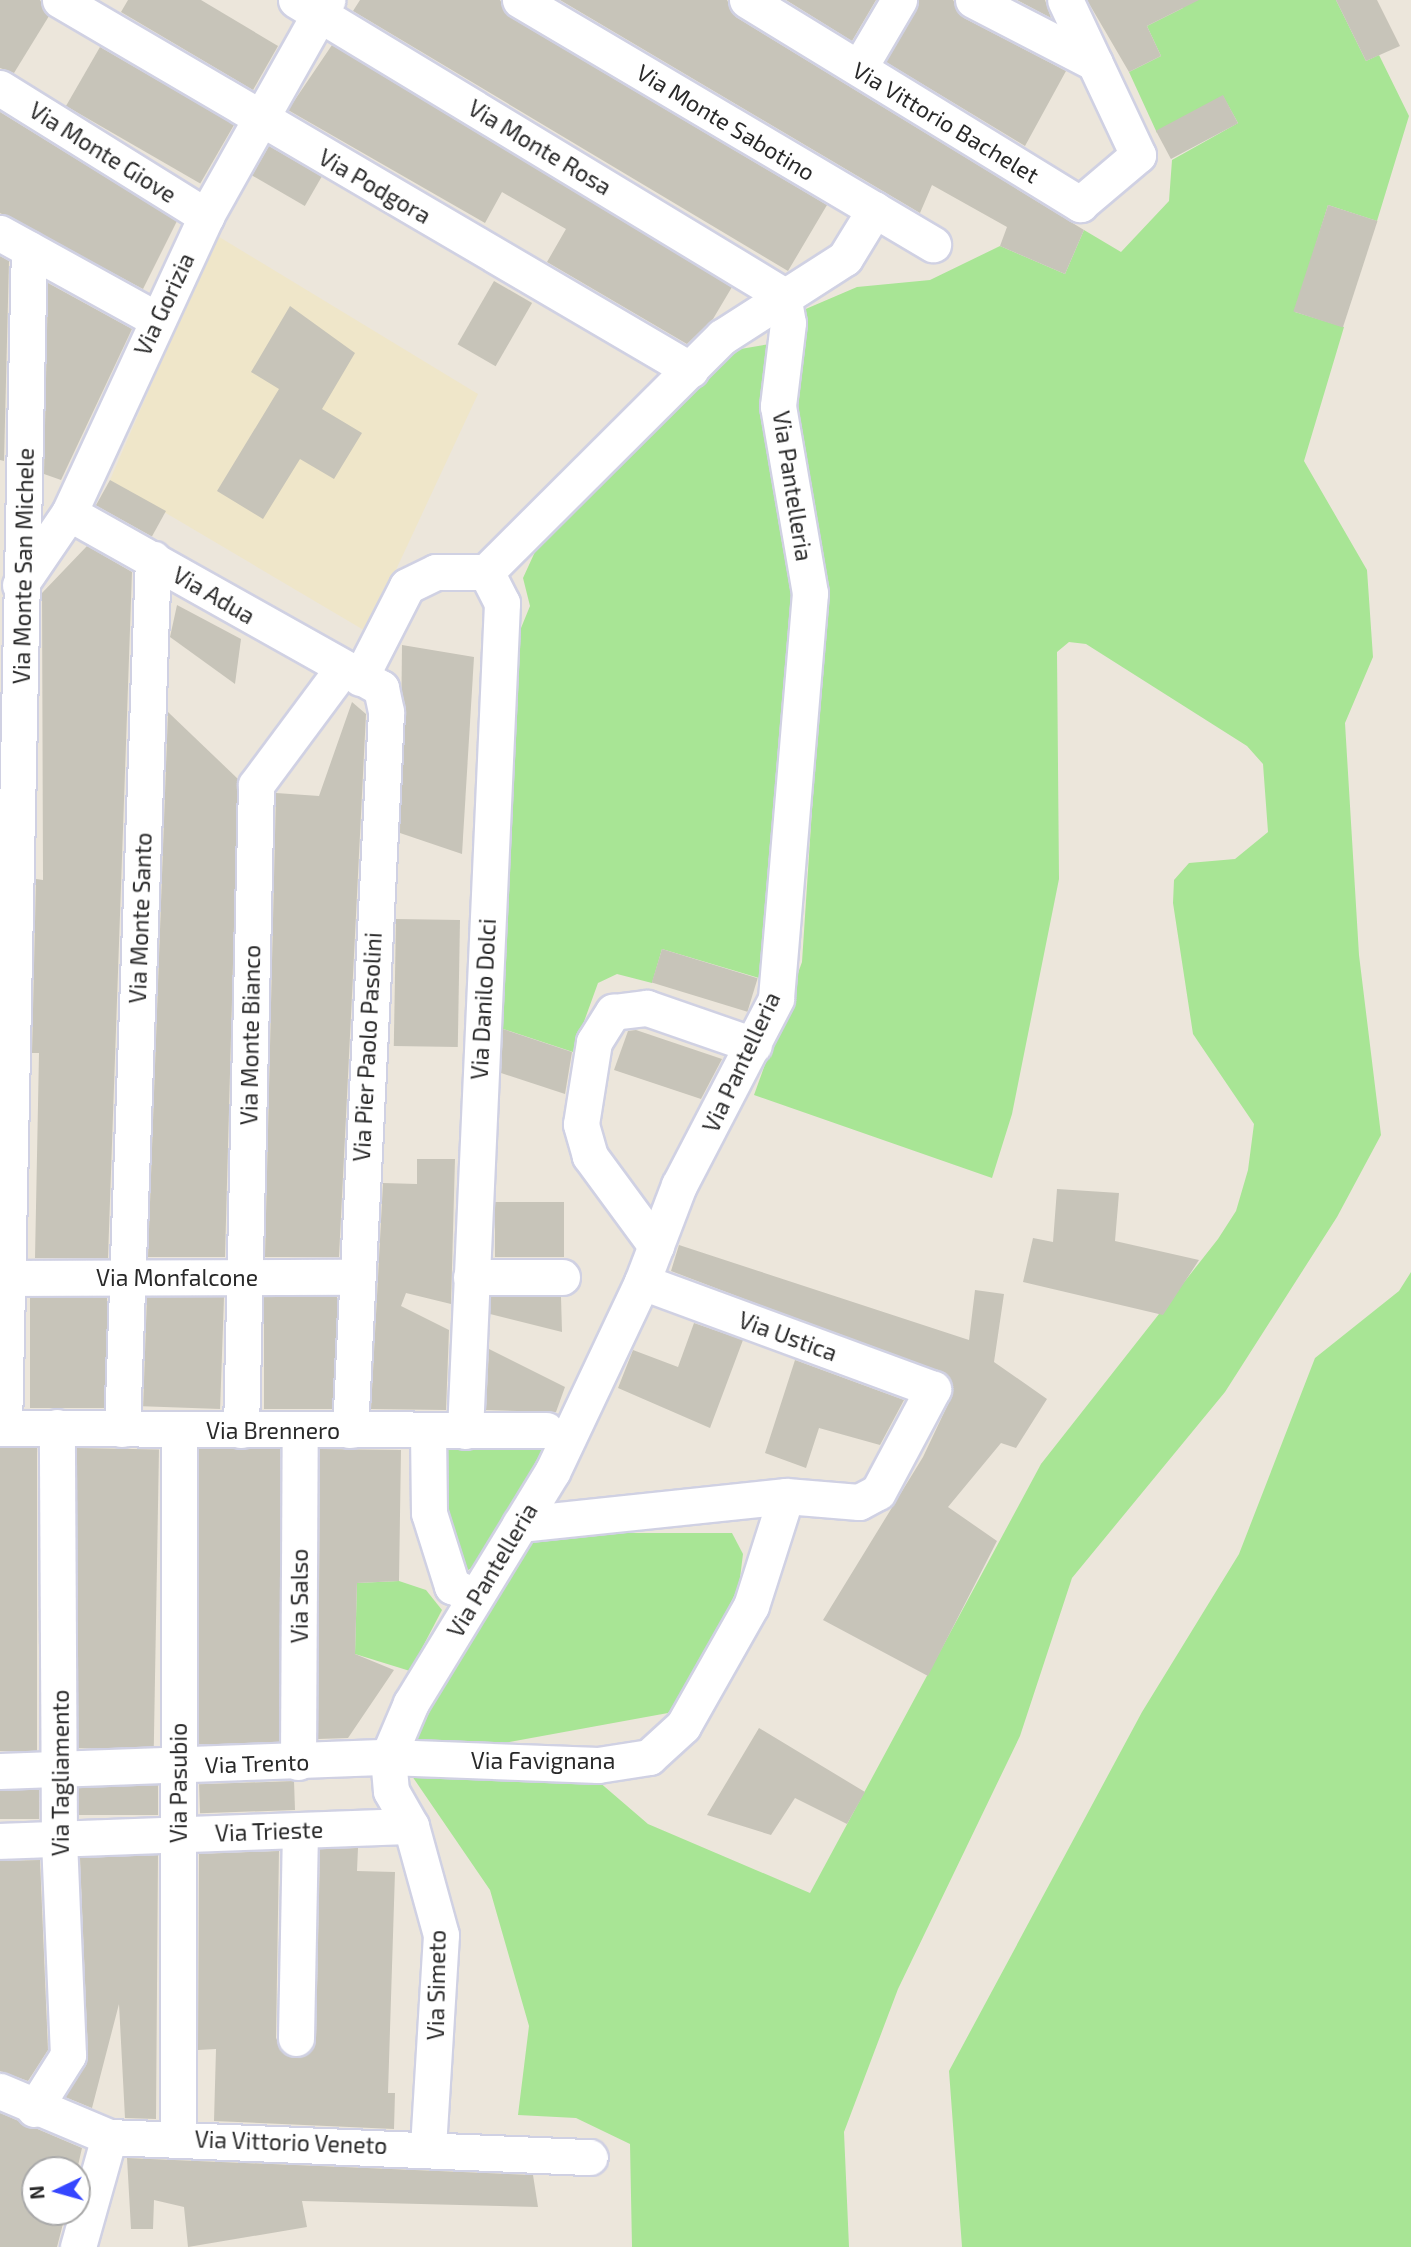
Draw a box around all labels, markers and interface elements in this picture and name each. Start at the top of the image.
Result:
street label: Via Vittorio Bachelet [848,55,1044,189]
street label: Via Monte Sabotino [632,58,820,186]
street label: Via Monte Rosa [464,94,616,200]
street label: Via Monte Giove [25,96,181,208]
street label: Via Podgora [314,143,436,229]
street label: Via Gorizia [128,248,200,360]
street label: Via Pantelleria [768,409,818,563]
street label: Via Monte San Michele [7,448,39,684]
street label: Via Adua [168,560,260,630]
street label: Via Monte Santo [123,832,157,1004]
street label: Via Danilo Dolci [465,918,501,1080]
street label: Via Pier Paolo Pasolini [347,931,387,1163]
street label: Via Monte Bianco [235,945,265,1125]
street label: Via Pantelleria [696,987,786,1137]
street label: Via Monfalcone [96,1263,258,1291]
street label: Via Ustica [735,1305,841,1367]
street label: Via Brennero [206,1416,340,1444]
street label: Via Pantelleria [441,1498,543,1642]
street label: Via Salso [285,1549,313,1643]
street label: Via Tagliamento [46,1690,74,1856]
street label: Via Pasubio [164,1723,192,1843]
street label: Via Favignana [471,1746,615,1774]
street label: Via Trento [204,1747,310,1779]
street label: Via Trieste [214,1815,324,1847]
street label: Via Simeto [421,1930,451,2040]
street label: Via Vittorio Veneto [194,2125,388,2159]
north arrow [21,2156,91,2226]
text: N [25,2185,49,2201]

